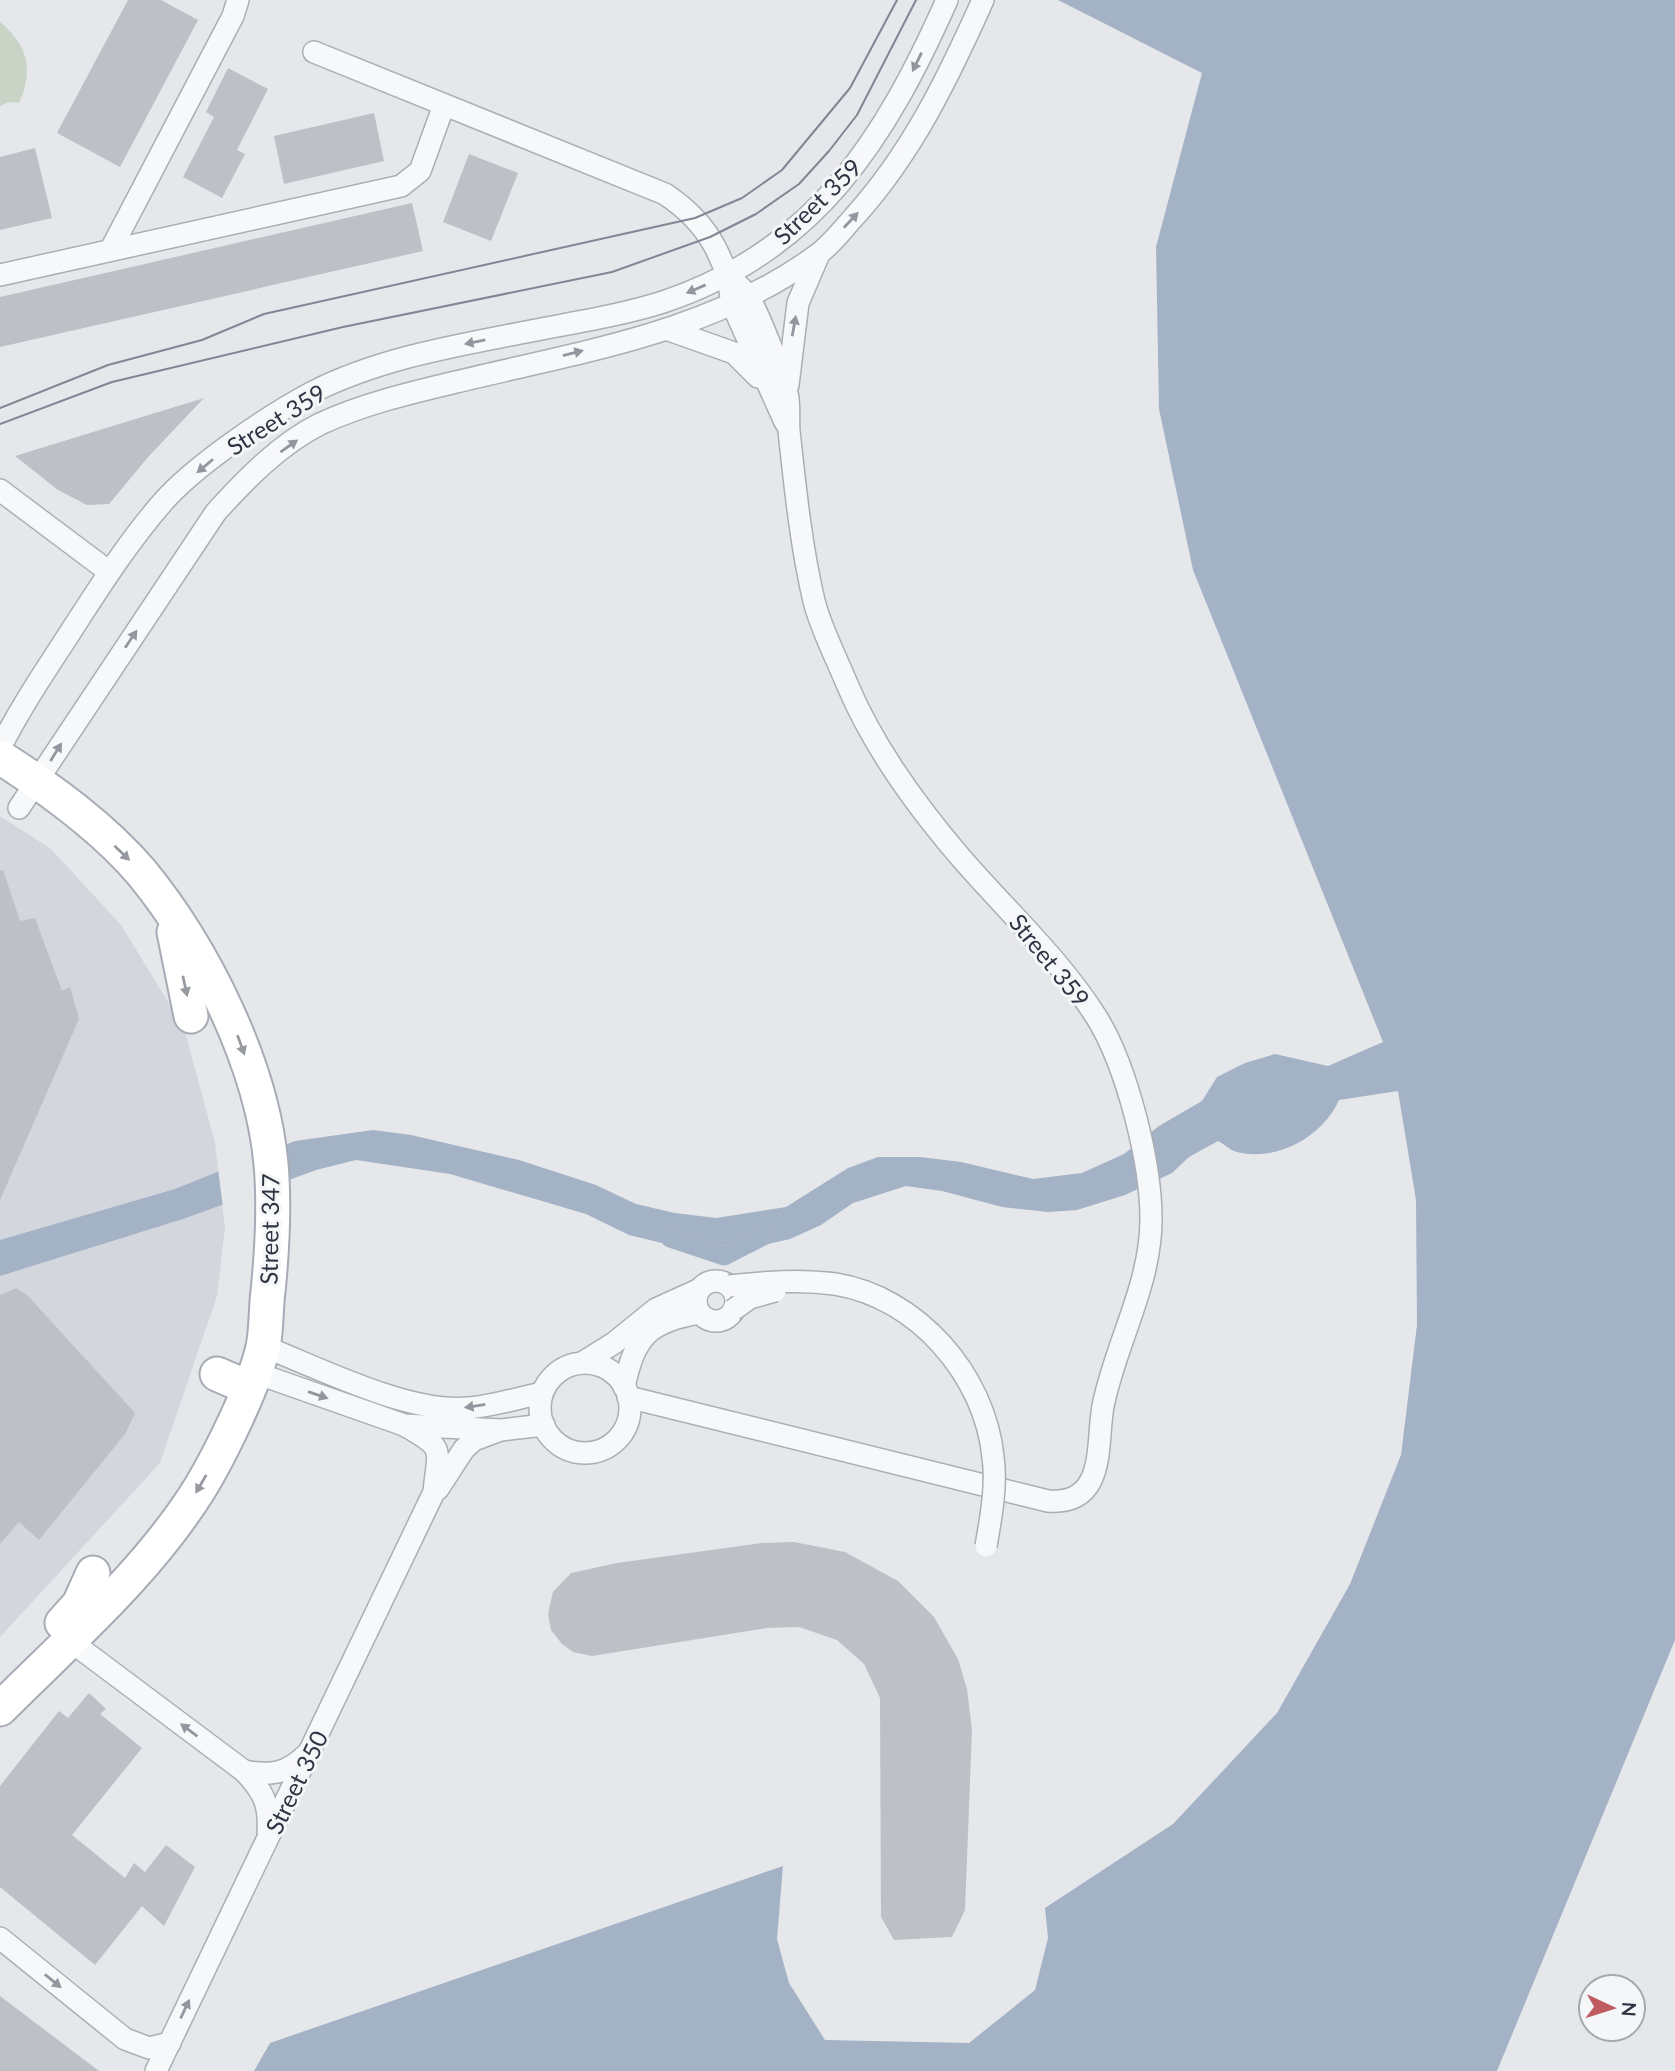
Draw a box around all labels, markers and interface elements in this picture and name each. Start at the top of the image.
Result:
one-way arrow [912,52,923,72]
street label: Street 359 [767,152,867,250]
one-way arrow [843,212,859,229]
one-way arrow [686,283,706,295]
one-way arrow [789,315,800,337]
one-way arrow [464,336,486,347]
one-way arrow [562,347,584,358]
street label: Street 359 [221,377,331,461]
one-way arrow [280,439,298,453]
one-way arrow [197,458,215,473]
one-way arrow [124,629,137,648]
one-way arrow [50,742,63,761]
one-way arrow [114,845,130,861]
street label: Street 359 [1004,908,1096,1012]
one-way arrow [180,975,191,997]
one-way arrow [235,1035,246,1056]
street label: Street 347 [254,1173,284,1285]
one-way arrow [307,1390,328,1401]
one-way arrow [464,1401,486,1412]
one-way arrow [195,1475,207,1494]
one-way arrow [181,1722,199,1737]
street label: Street 350 [259,1726,333,1838]
one-way arrow [44,1973,61,1988]
north arrow [1577,1973,1647,2043]
one-way arrow [179,1999,191,2019]
text: N [1617,2001,1641,2017]

